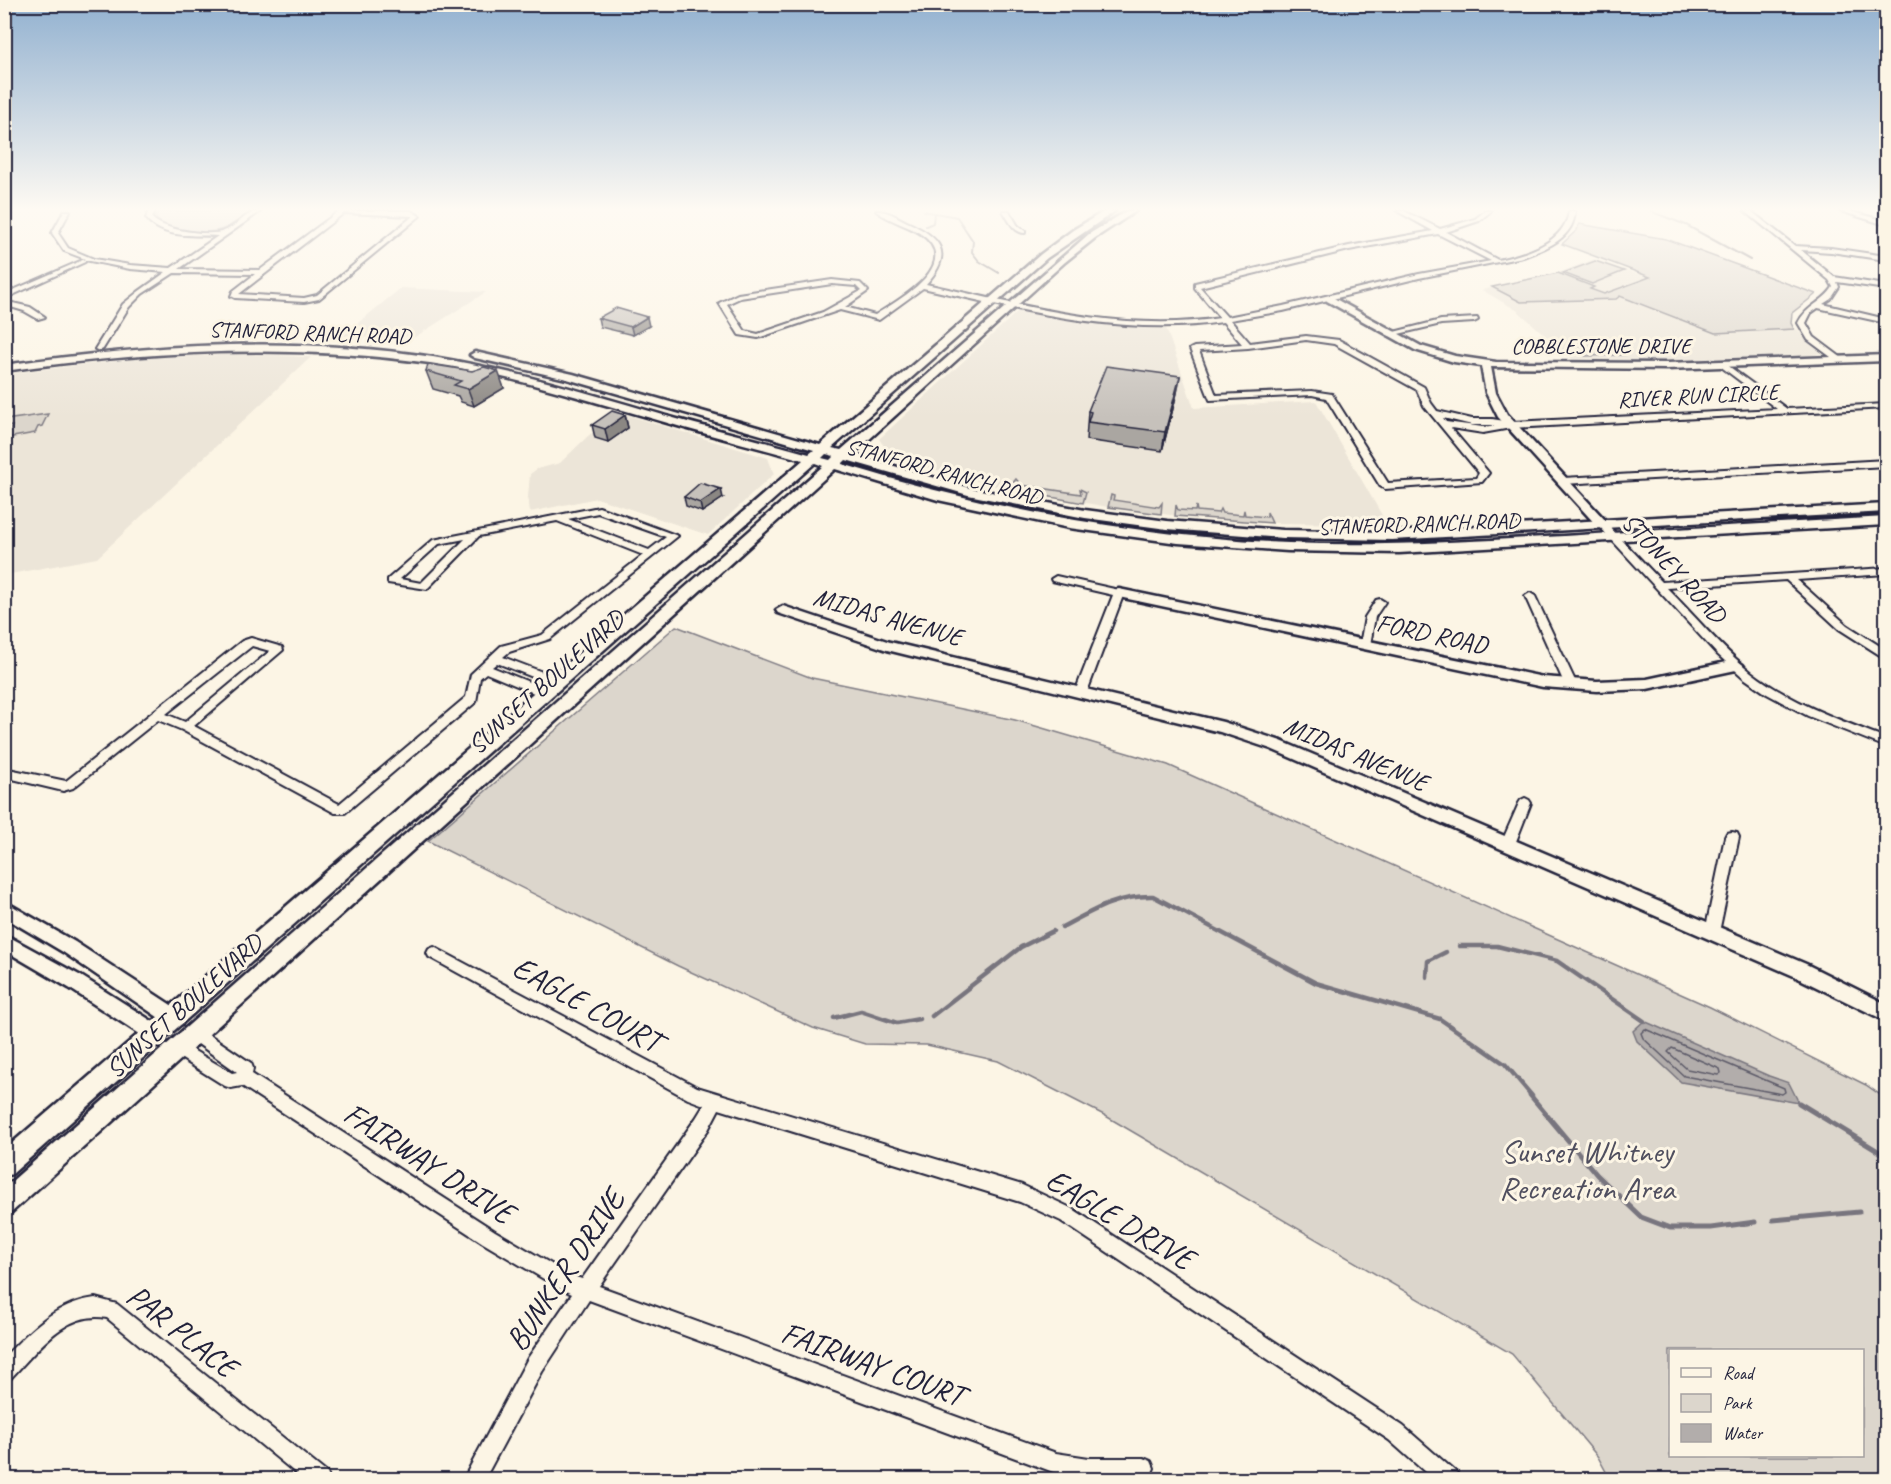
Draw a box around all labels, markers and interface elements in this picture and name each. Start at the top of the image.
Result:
street label: STANFORD RANCH ROAD [209,315,414,351]
street label: COBBLESTONE DRIVE [1511,332,1694,360]
street label: RIVER RUN CIRCLE [1617,378,1782,414]
street label: STANFORD RANCH ROAD [843,432,1047,512]
street label: STANFORD RANCH ROAD [1318,506,1523,542]
street label: STONEY ROAD [1615,506,1735,632]
street label: MIDAS AVENUE [810,580,970,655]
street label: SUNSET BOULEVARD [461,601,633,761]
street label: FORD ROAD [1373,606,1492,662]
street label: MIDAS AVENUE [1279,709,1436,801]
street label: SUNSET BOULEVARD [99,925,271,1085]
street label: EAGLE COURT [505,946,675,1065]
street label: FAIRWAY DRIVE [336,1093,526,1236]
park label: Sunset Whitney Recreation Area [1499,1131,1677,1209]
street label: EAGLE DRIVE [1039,1159,1205,1281]
street label: BUNKER DRIVE [496,1178,636,1359]
street label: PAR PLACE [118,1275,249,1390]
street label: FAIRWAY COURT [776,1312,976,1418]
legend [1669,1349,1864,1457]
text: Road [1723,1362,1756,1384]
text: Park [1723,1392,1753,1414]
text: Water [1723,1422,1764,1444]

